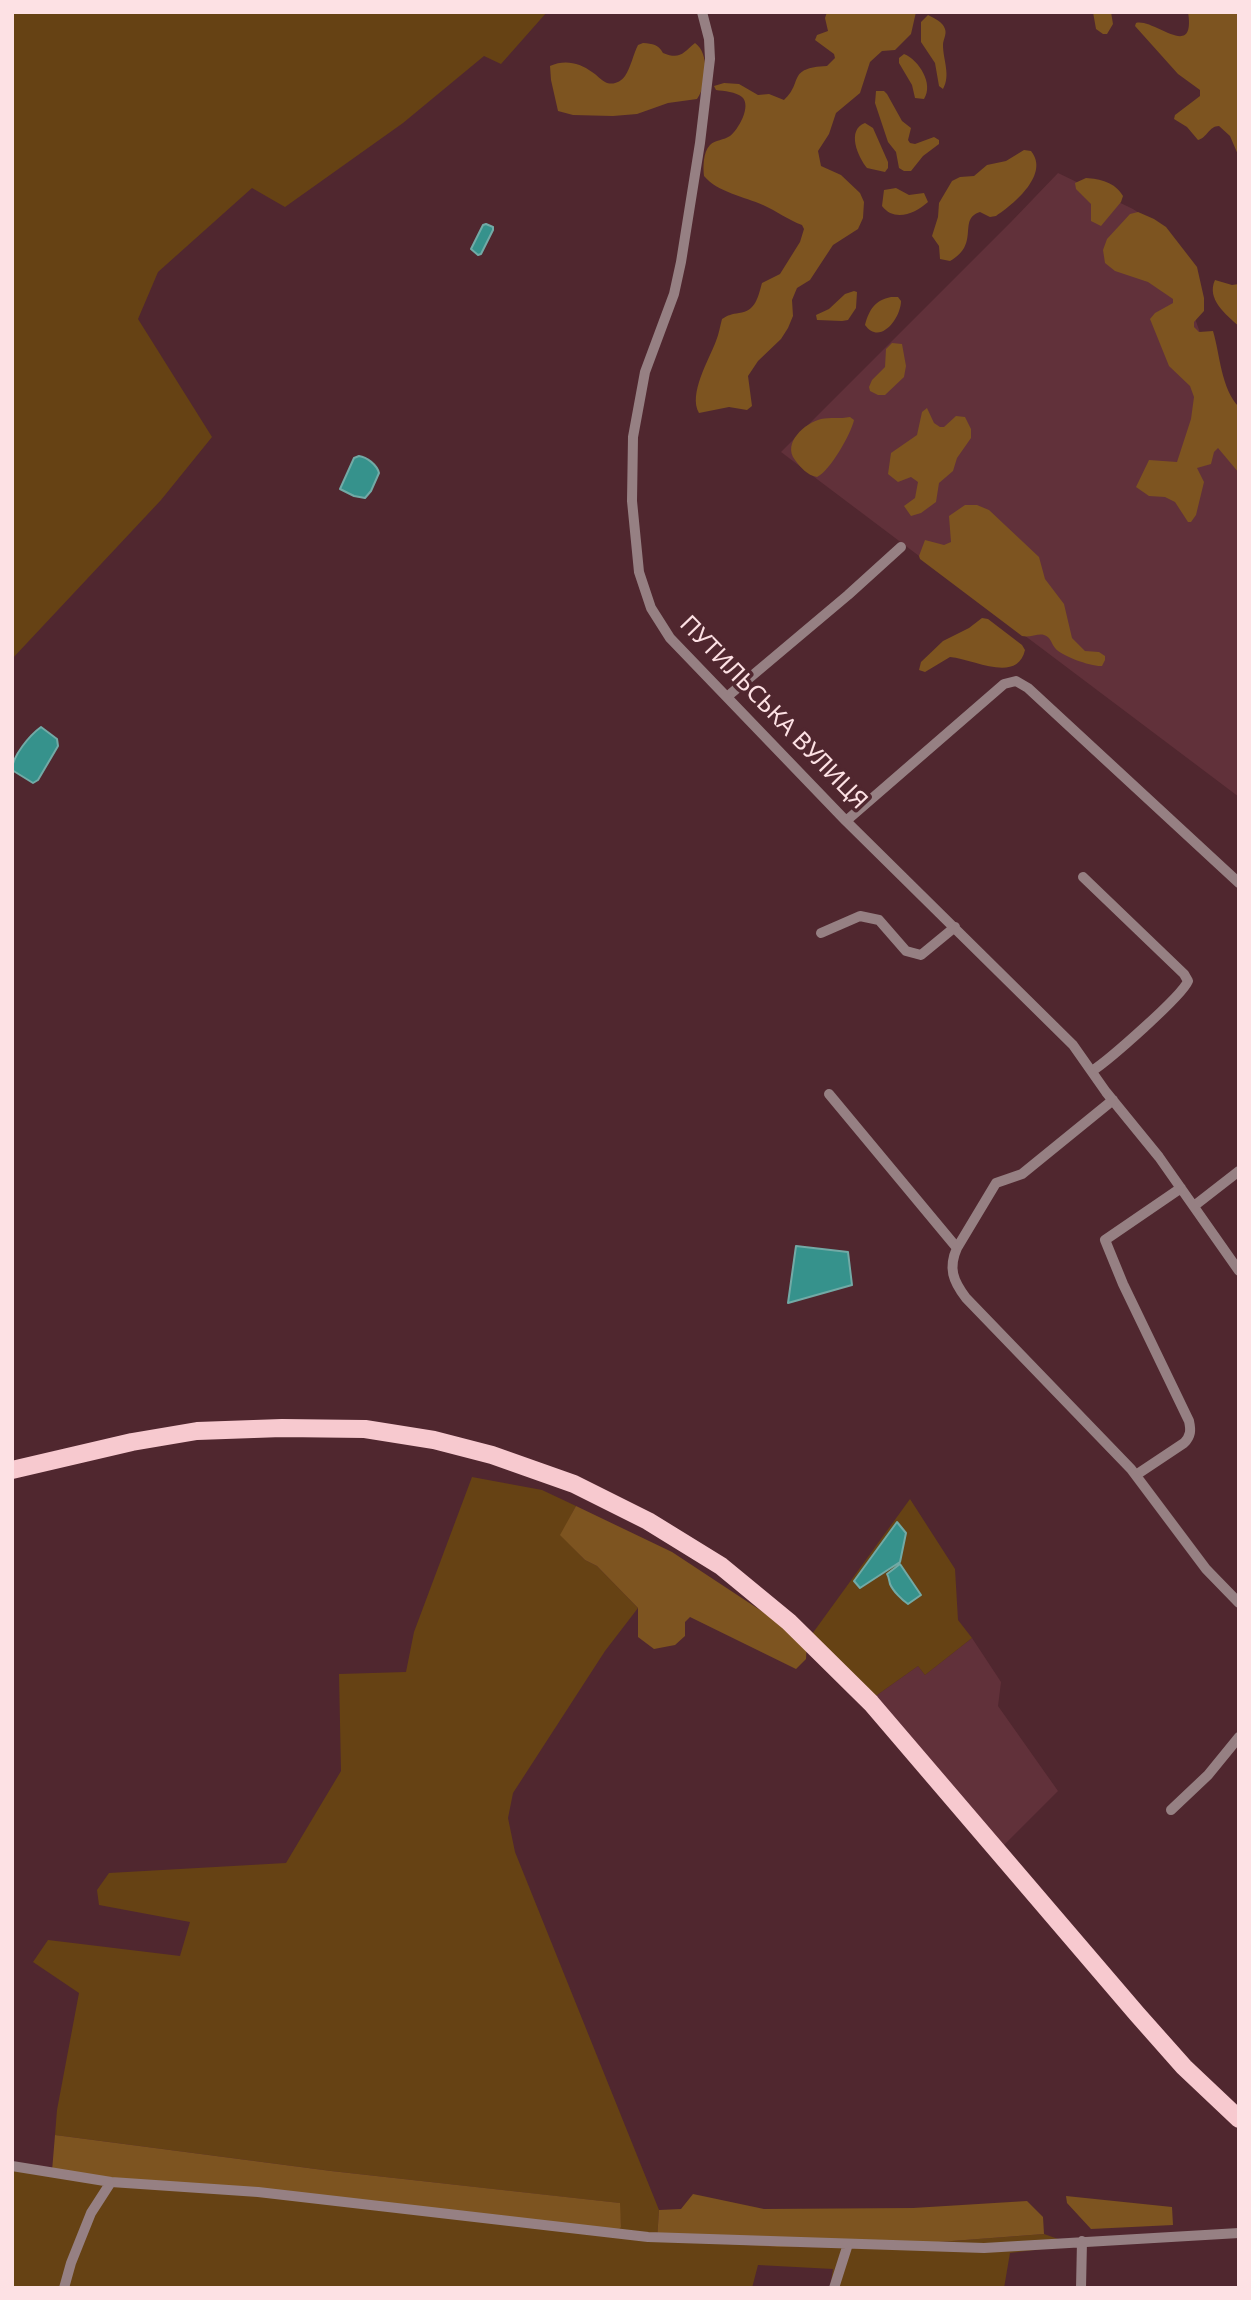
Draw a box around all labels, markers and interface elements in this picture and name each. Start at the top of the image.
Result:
street label: ПУТИЛЬСЬКА ВУЛИЦЯ [673,610,873,816]

